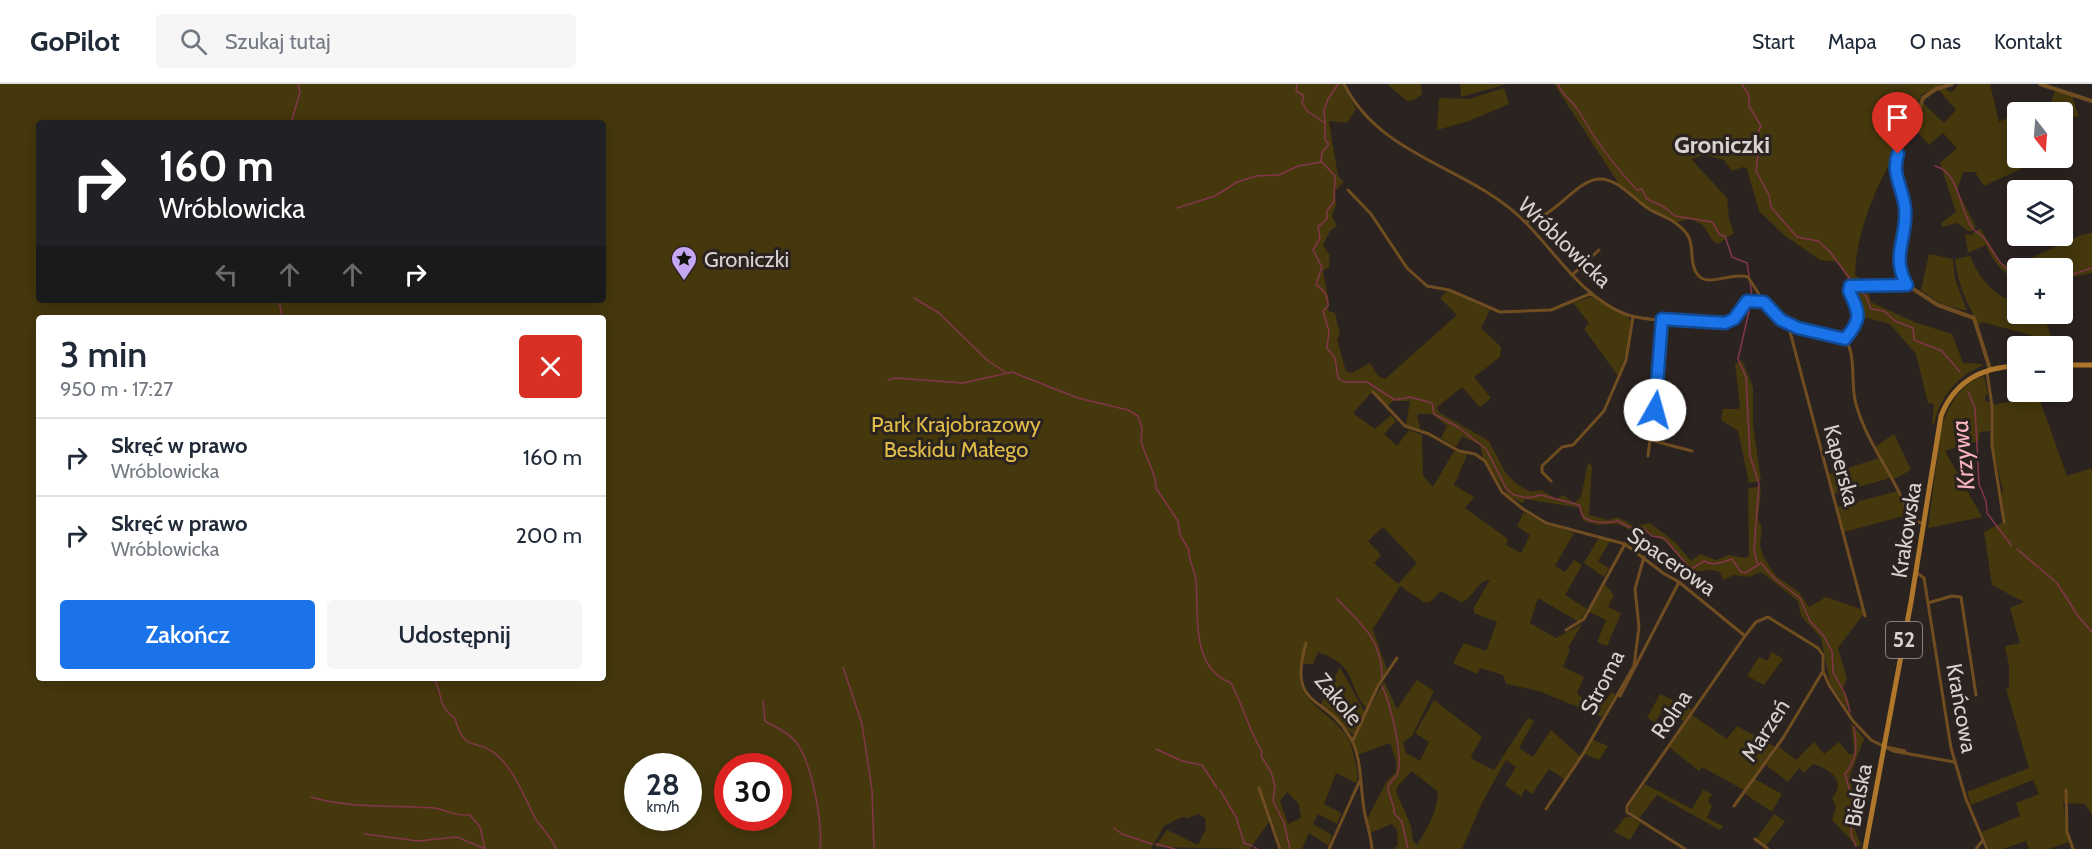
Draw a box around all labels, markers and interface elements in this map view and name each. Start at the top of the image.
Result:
search box [156,14,576,68]
text: GoPilot [30,24,120,58]
icon: search [177,25,210,58]
text: Szukaj tutaj [225,28,331,55]
text: Start [1752,29,1795,54]
text: Mapa [1828,29,1877,54]
text: O nas [1910,29,1961,54]
text: Kontakt [1994,29,2062,54]
pin [1872,92,1923,154]
icon: arrive [1881,101,1914,134]
north arrow [2007,102,2073,168]
map controls [2007,102,2073,402]
district label: Groniczki [1674,130,1770,159]
text: 160 m [159,140,274,192]
icon: right [60,144,138,222]
button: layers [2007,180,2073,246]
street label: Wróblowicka [1512,191,1617,294]
text: Wróblowicka [159,192,305,225]
place icon: Groniczki [669,244,699,282]
place label: Groniczki [704,246,789,273]
icon: left [210,258,243,291]
icon: ahead [273,258,306,291]
icon: ahead [336,258,369,291]
icon: right [399,258,432,291]
button: + [2007,258,2073,324]
text: 3 min [60,332,147,376]
button: close [519,335,582,398]
button: − [2007,336,2073,402]
text: 950 m · 17:27 [60,377,173,401]
position arrow [1623,378,1687,442]
park label: Park Krajobrazowy Beskidu Małego [871,411,1041,463]
water label: Krzywa [1944,419,1981,492]
street label: Kaperska [1818,422,1865,509]
text: Skręć w prawo [111,432,248,459]
icon: right [60,441,93,474]
text: 160 m [523,444,582,471]
text: Wróblowicka [111,459,219,483]
street label: Krakowska [1886,480,1927,580]
text: Skręć w prawo [111,510,248,537]
icon: right [60,519,93,552]
street label: Spacerowa [1622,521,1721,602]
text: 200 m [516,522,582,549]
text: Wróblowicka [111,537,219,561]
button: Zakończ [60,600,315,669]
button: Udostępnij [327,600,582,669]
road number: 52 [1886,622,1922,658]
street label: Stroma [1575,645,1630,719]
street label: Krańcowa [1940,661,1983,755]
street label: Zakole [1309,668,1368,731]
street label: Rolna [1645,684,1698,744]
street label: Marzeń [1735,694,1796,767]
speed limit sign: 30 [714,753,792,831]
street label: Bielska [1839,761,1878,829]
text: 28 [646,766,680,803]
text: km/h [647,798,679,816]

